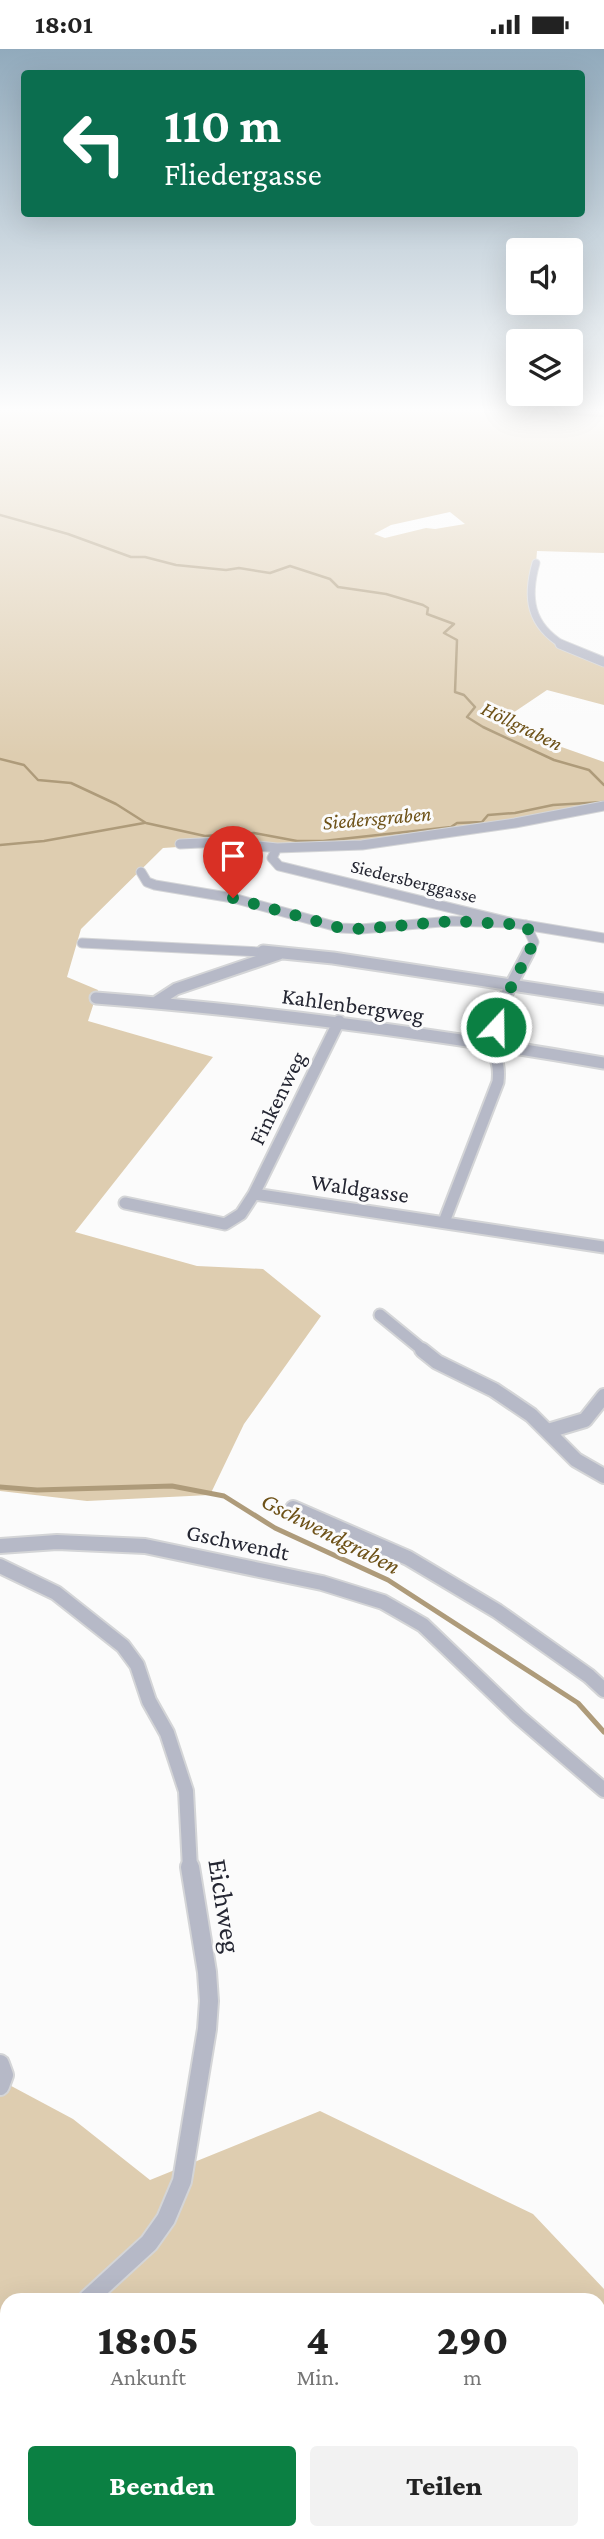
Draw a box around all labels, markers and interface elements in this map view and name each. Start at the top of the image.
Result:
text: 18:01 [35,10,93,39]
icon: left [49,98,140,189]
text: 110 m [164,98,281,153]
text: Fliedergasse [164,156,322,192]
map controls [506,238,583,406]
button: sound [506,238,583,315]
button: layers [506,329,583,406]
water label: Höllgraben [478,696,566,756]
water label: Siedersgraben [322,801,432,835]
pin [203,826,263,898]
icon: arrive [214,837,252,875]
street label: Siedersberggasse [349,855,479,907]
street label: Kahlenbergweg [280,982,426,1028]
position arrow [459,990,533,1064]
street label: Finkenweg [243,1047,311,1149]
street label: Waldgasse [309,1168,411,1208]
water label: Gschwendgraben [257,1486,405,1580]
street label: Gschwendt [184,1518,292,1566]
street label: Eichweg [202,1857,248,1956]
text: 18:05 [98,2316,199,2363]
text: 4 [306,2316,329,2363]
text: 290 [437,2316,508,2363]
text: Ankunft [111,2364,186,2390]
text: Min. [296,2364,339,2390]
text: m [463,2364,482,2390]
button: Beenden [28,2446,296,2526]
button: Teilen [310,2446,578,2526]

